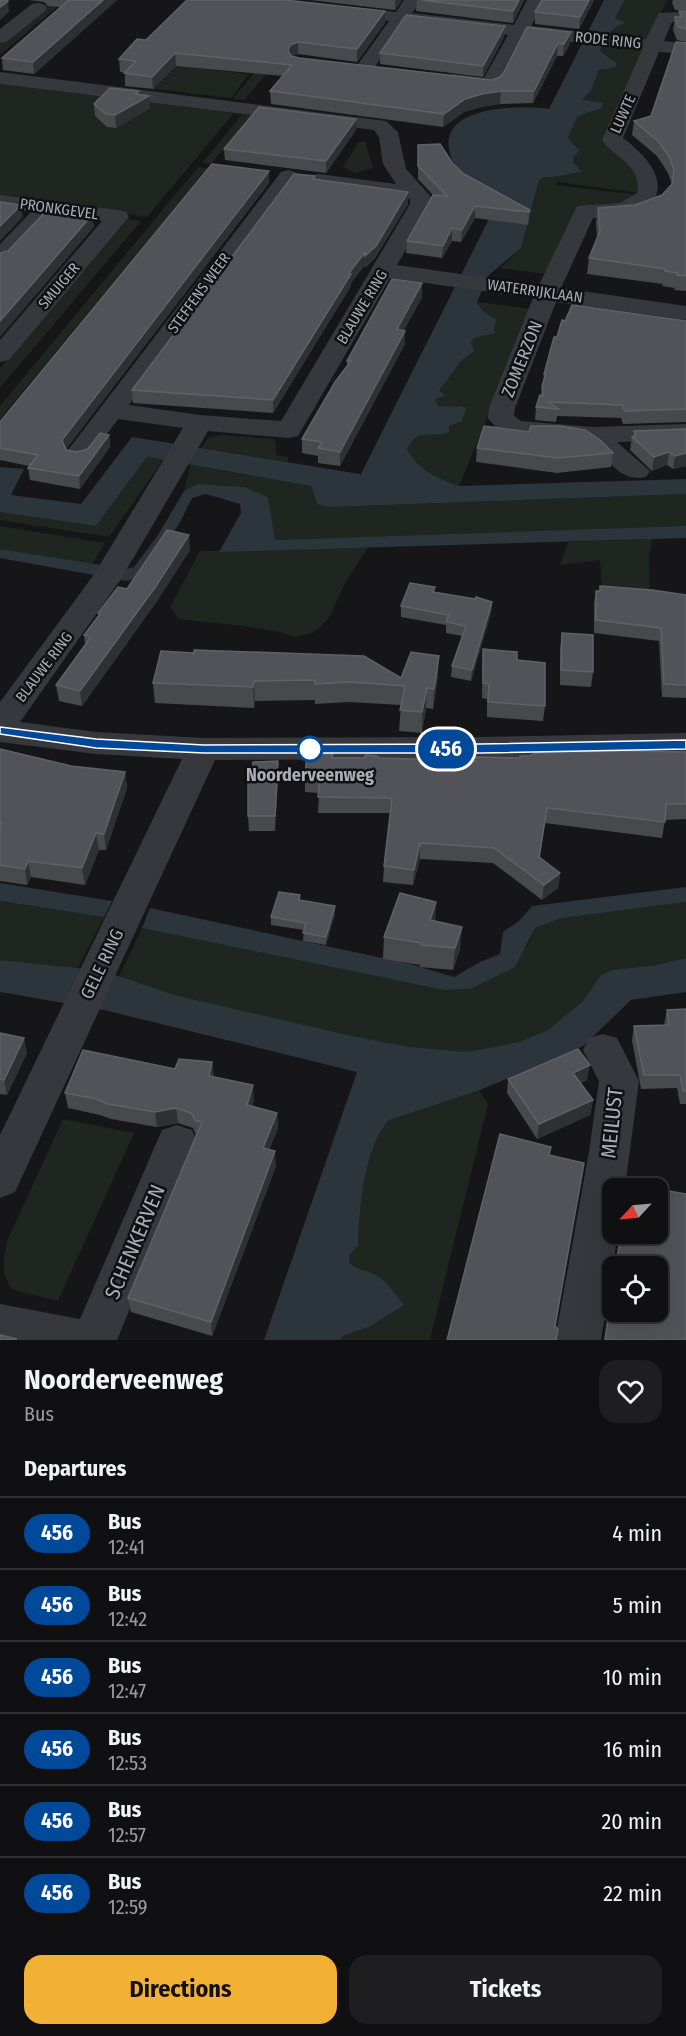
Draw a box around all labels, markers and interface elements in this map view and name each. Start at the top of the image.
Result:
street label: RODE RING [574,28,642,52]
street label: LUWTE [607,92,639,136]
street label: PRONKGEVEL [19,195,100,223]
street label: STEFFENS WEER [164,249,234,337]
street label: SMUIGER [35,259,83,313]
street label: BLAUWE RING [333,267,391,347]
street label: WATERRIJKLAAN [486,275,584,307]
street label: ZOMERZON [497,318,547,400]
street label: BLAUWE RING [12,628,76,706]
line badge: 456 [412,730,480,768]
marker: Noorderveenweg [297,736,323,762]
text: 456 [430,736,462,762]
place label: Noorderveenweg [246,764,374,786]
street label: GELE RING [76,925,128,1003]
street label: MEILUST [595,1086,629,1160]
north arrow [602,1178,668,1244]
map controls [602,1178,668,1322]
street label: SCHENKERVEN [99,1181,171,1303]
button: locate [602,1256,668,1322]
button: heart [599,1360,662,1423]
text: Noorderveenweg [24,1363,223,1396]
text: Bus [24,1402,54,1426]
text: Departures [24,1455,126,1482]
text: Bus [108,1508,141,1535]
text: 456 [41,1520,73,1546]
text: 4 min [612,1520,662,1547]
text: 12:41 [108,1535,145,1559]
text: Bus [108,1580,141,1607]
text: 456 [41,1592,73,1618]
text: 5 min [613,1592,662,1619]
text: 12:42 [108,1607,147,1631]
text: Bus [108,1652,141,1679]
text: 456 [41,1664,73,1690]
text: 10 min [603,1664,662,1691]
text: 12:47 [108,1679,146,1703]
text: Bus [108,1724,141,1751]
text: 456 [41,1736,73,1762]
text: 16 min [603,1736,662,1763]
text: 12:53 [108,1751,147,1775]
text: Bus [108,1796,141,1823]
text: 456 [41,1808,73,1834]
text: 20 min [602,1808,662,1835]
text: 12:57 [108,1823,146,1847]
text: Bus [108,1868,141,1895]
text: 456 [41,1880,73,1906]
text: 22 min [603,1880,662,1907]
text: 12:59 [108,1895,148,1919]
button: Directions [24,1955,337,2024]
button: Tickets [349,1955,662,2024]

